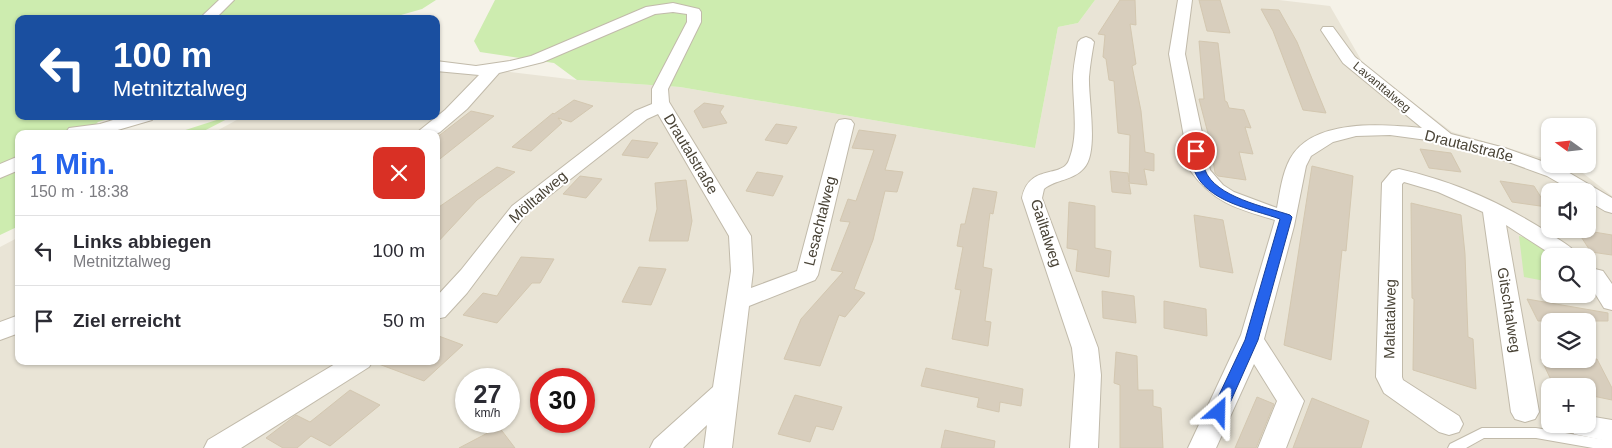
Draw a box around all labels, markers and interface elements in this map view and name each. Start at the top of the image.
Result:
icon: left [30,35,95,100]
text: 100 m [113,35,212,74]
street label: Lavanttalweg [1350,59,1414,115]
text: Metnitztalweg [113,76,248,101]
street label: Drautalstraße [661,110,722,197]
north arrow [1541,118,1596,172]
map controls [1541,118,1596,433]
street label: Drautalstraße [1423,126,1515,165]
pin [1175,130,1217,172]
icon: arrive [1182,137,1210,165]
text: 1 Min. [30,147,115,180]
button: close [373,147,425,199]
street label: Mölltalweg [505,167,570,226]
street label: Lesachtalweg [800,174,839,267]
text: 150 m · 18:38 [30,183,129,200]
button: sound [1541,183,1596,238]
street label: Gailtalweg [1028,197,1065,269]
text: Links abbiegen [73,231,211,252]
icon: left [30,237,58,265]
text: 100 m [372,240,425,261]
button: search [1541,248,1596,303]
text: Metnitztalweg [73,253,171,270]
street label: Gitschtalweg [1494,266,1525,354]
street label: Maltatalweg [1380,279,1399,359]
icon: arrive [30,307,58,335]
text: Ziel erreicht [73,310,181,331]
text: 50 m [383,310,425,331]
button: layers [1541,313,1596,368]
speed limit sign: 30 [530,368,595,433]
button: + [1541,378,1596,433]
text: 27 [474,380,501,408]
position arrow [1192,385,1244,437]
text: km/h [474,406,501,420]

